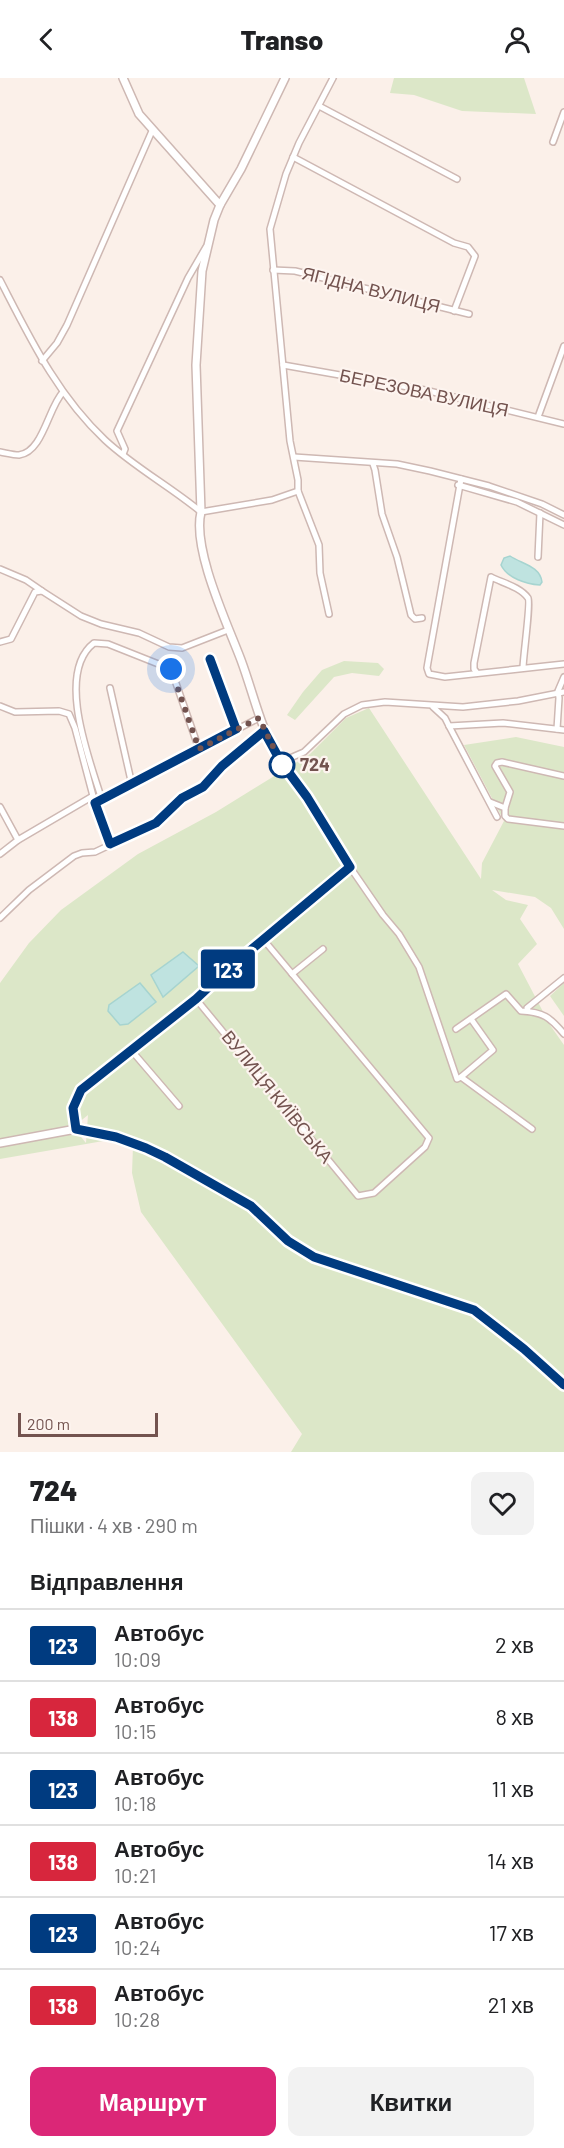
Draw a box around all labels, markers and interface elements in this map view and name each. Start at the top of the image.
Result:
icon: back [30,23,63,56]
text: Transo [241,23,323,55]
icon: person [501,23,534,56]
street label: ЯГІДНА ВУЛИЦЯ [300,261,443,317]
street label: БЕРЕЗОВА ВУЛИЦЯ [338,363,511,421]
your location [156,654,186,684]
marker: 724 [269,752,295,778]
place label: 724 [300,753,330,775]
line badge: 123 [194,950,262,988]
text: 123 [213,957,243,982]
street label: ВУЛИЦЯ КИЇВСЬКА [218,1026,338,1167]
scale bar [18,1410,158,1438]
text: 200 m [27,1414,70,1433]
button: heart [471,1472,534,1535]
text: 724 [30,1473,78,1507]
text: Пішки · 4 хв · 290 m [30,1513,198,1537]
text: Відправлення [30,1568,184,1594]
text: Автобус [114,1619,204,1645]
text: 2 хв [495,1631,534,1657]
text: 123 [48,1633,78,1658]
text: 10:09 [114,1647,161,1671]
text: Автобус [114,1691,204,1717]
text: 8 хв [495,1703,534,1729]
text: 138 [48,1705,78,1730]
text: 10:15 [114,1719,156,1743]
text: Автобус [114,1763,204,1789]
text: 11 хв [491,1775,534,1801]
text: 123 [48,1777,78,1802]
text: 10:18 [114,1791,157,1815]
text: Автобус [114,1835,204,1861]
text: 14 хв [487,1847,534,1873]
text: 138 [48,1849,78,1874]
text: 10:21 [114,1863,157,1887]
text: Автобус [114,1907,204,1933]
text: 17 хв [489,1919,534,1945]
text: 123 [48,1921,78,1946]
text: 10:24 [114,1935,161,1959]
text: Автобус [114,1979,204,2005]
text: 21 хв [488,1991,534,2017]
text: 138 [48,1993,78,2018]
text: 10:28 [114,2007,160,2031]
button: Маршрут [30,2067,276,2136]
button: Квитки [288,2067,534,2136]

